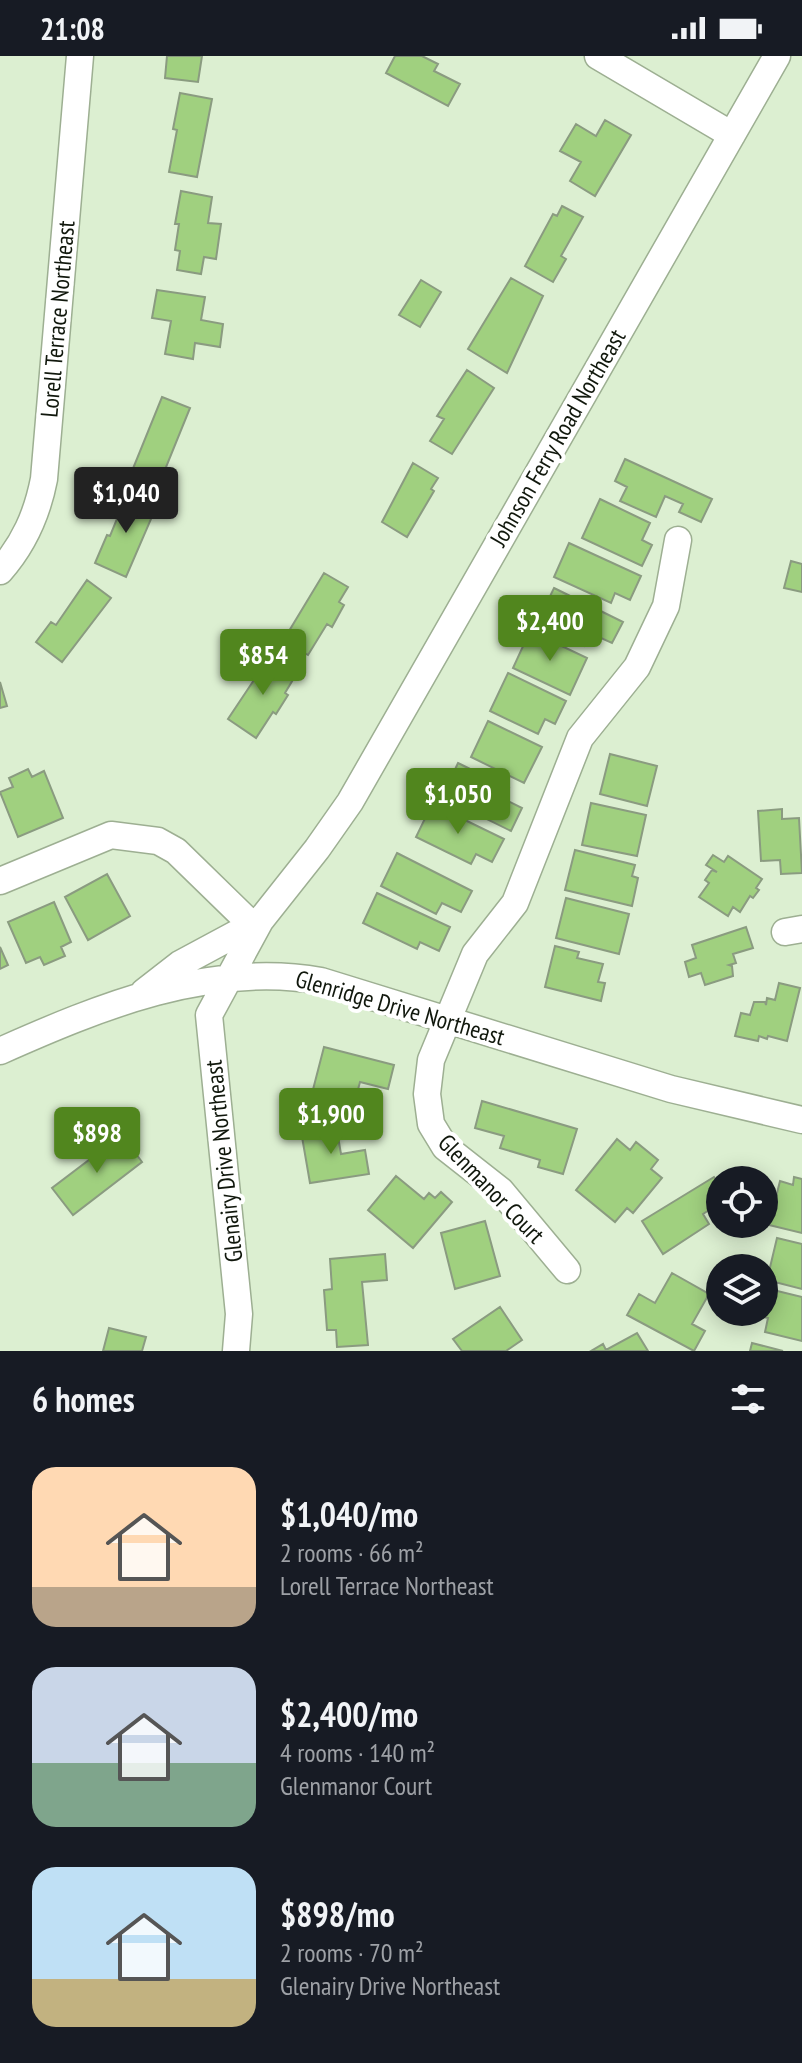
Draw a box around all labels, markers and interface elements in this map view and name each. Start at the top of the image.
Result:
text: 21:08 [40,9,105,48]
street label: Lorell Terrace Northeast [33,219,82,419]
street label: Johnson Ferry Road Northeast [482,323,633,553]
pin: $1,040 [61,467,191,535]
text: $1,040 [92,476,160,509]
pin: $2,400 [485,595,615,663]
text: $2,400 [516,604,584,637]
pin: $854 [216,629,310,697]
text: $854 [238,638,288,671]
pin: $1,050 [393,768,523,836]
text: $1,050 [424,777,492,810]
street label: Glenridge Drive Northeast [292,963,509,1052]
street label: Glenairy Drive Northeast [197,1058,250,1264]
pin: $1,900 [266,1088,396,1156]
text: $1,900 [297,1097,365,1130]
pin: $898 [50,1107,144,1175]
text: $898 [72,1116,122,1149]
street label: Glenmanor Court [431,1127,552,1250]
map controls [706,1166,778,1326]
button: locate [706,1166,778,1238]
button: layers [706,1254,778,1326]
text: 6 homes [32,1377,135,1421]
icon: filters [726,1377,770,1421]
text: $1,040/mo [280,1492,418,1536]
icon: home [96,1499,192,1595]
text: 2 rooms · 66 m² [280,1536,424,1569]
text: Lorell Terrace Northeast [280,1569,494,1602]
text: $2,400/mo [280,1692,418,1736]
icon: home [96,1699,192,1795]
text: 4 rooms · 140 m² [280,1736,435,1769]
text: Glenmanor Court [280,1769,432,1802]
text: $898/mo [280,1892,395,1936]
icon: home [96,1899,192,1995]
text: 2 rooms · 70 m² [280,1936,424,1969]
text: Glenairy Drive Northeast [280,1969,500,2002]

